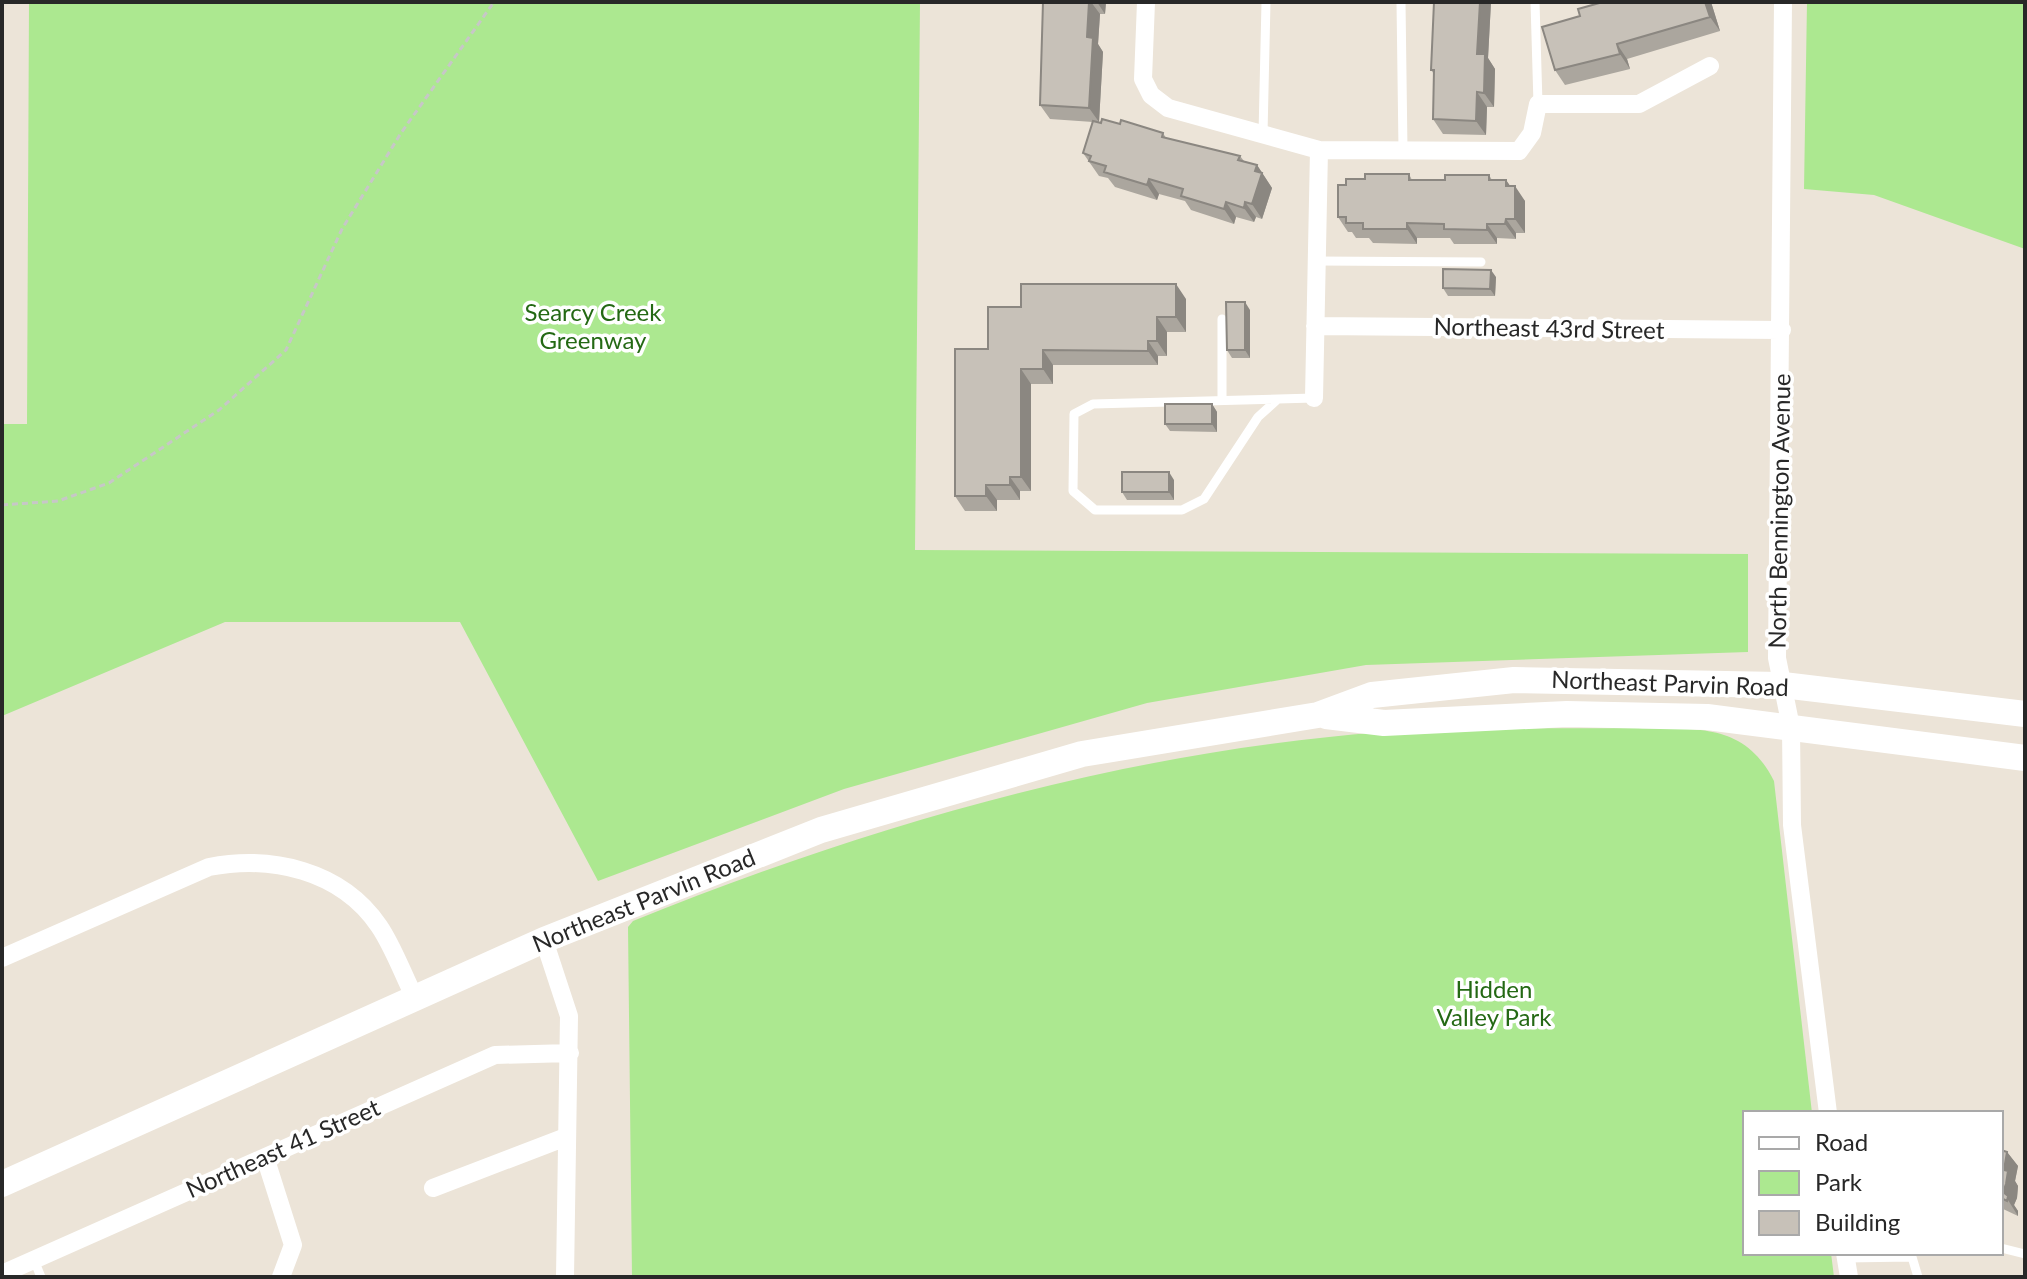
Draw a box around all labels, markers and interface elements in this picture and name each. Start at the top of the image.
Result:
park label: Searcy Creek Greenway [525,297,662,354]
street label: Northeast 43rd Street [1433,311,1665,344]
street label: North Bennington Avenue [1762,373,1795,649]
street label: Northeast Parvin Road [1551,664,1789,701]
street label: Northeast Parvin Road [528,842,759,958]
park label: Hidden Valley Park [1437,974,1552,1031]
street label: Northeast 41 Street [181,1092,384,1203]
legend [1743,1111,2003,1255]
text: Road [1815,1127,1868,1156]
text: Park [1815,1167,1863,1196]
text: Building [1815,1207,1900,1236]

